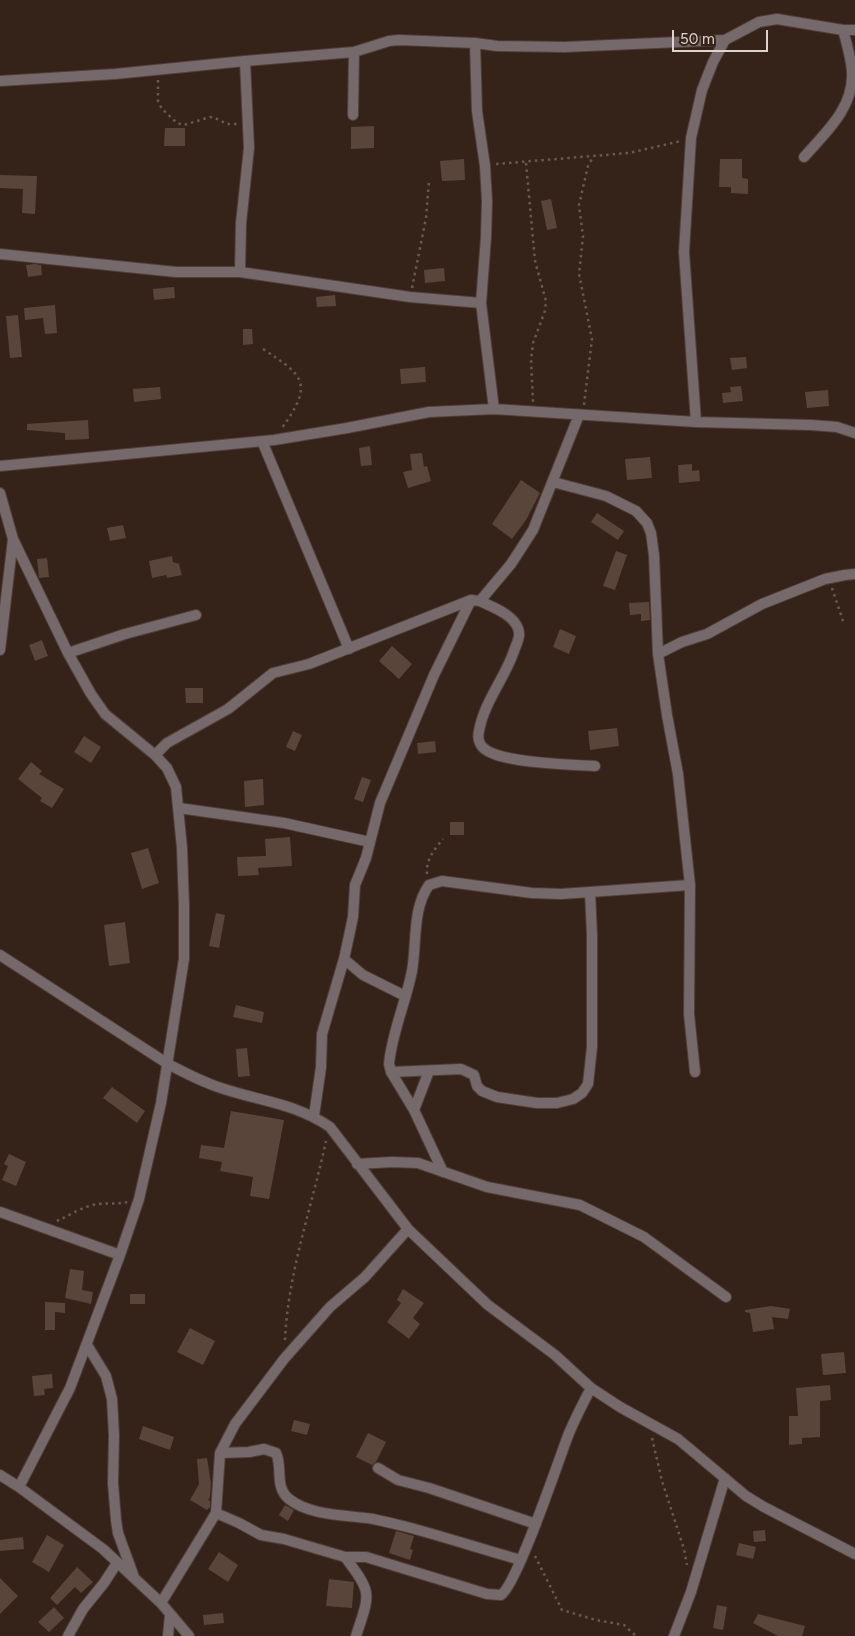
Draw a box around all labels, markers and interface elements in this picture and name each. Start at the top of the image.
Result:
scale bar [675,20,771,52]
text: 50 m [680,30,715,48]

